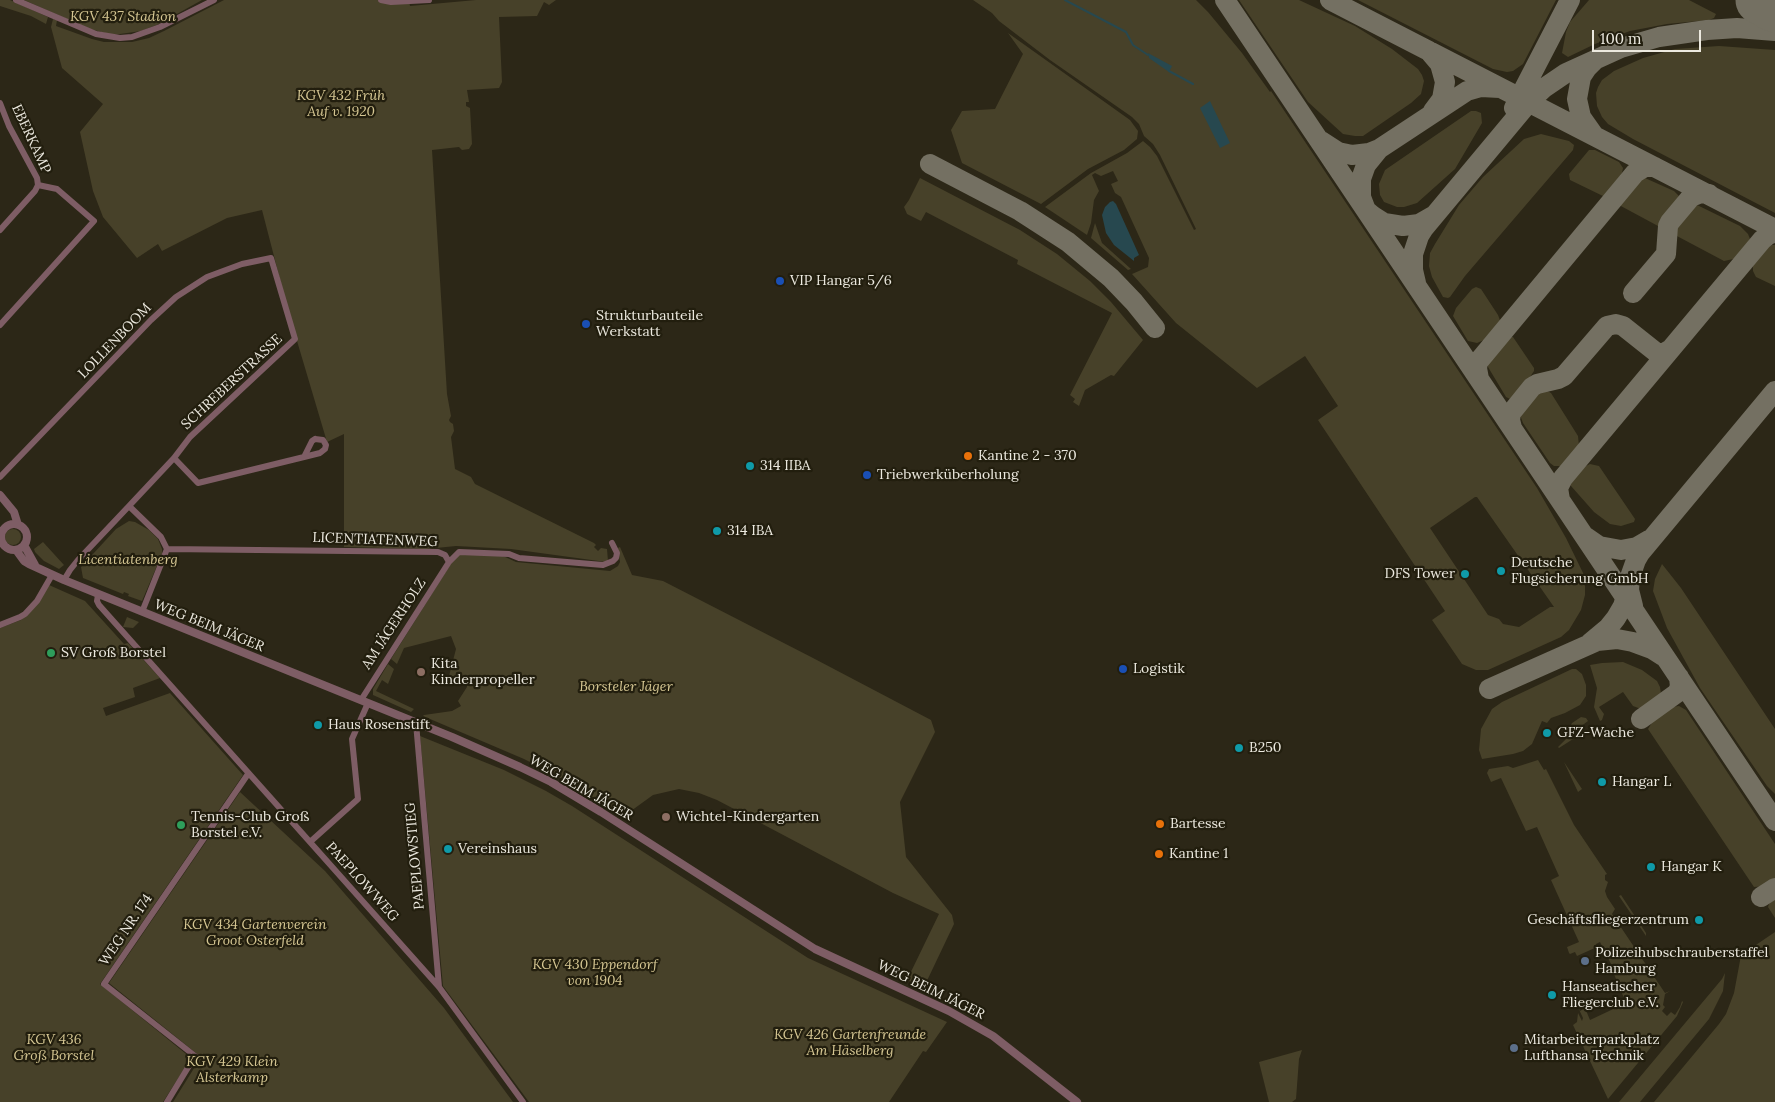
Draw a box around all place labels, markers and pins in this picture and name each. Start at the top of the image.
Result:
place label: VIP Hangar 5/6 [790,273,892,289]
marker: VIP Hangar 5/6 [774,275,786,287]
place label: Strukturbauteile Werkstatt [596,308,703,341]
marker: Strukturbauteile Werkstatt [580,318,592,330]
place label: Kantine 2 - 370 [978,448,1077,464]
marker: Kantine 2 - 370 [962,450,974,462]
place label: 314 IIBA [760,458,811,474]
marker: 314 IIBA [744,460,756,472]
place label: Triebwerküberholung [877,467,1019,483]
marker: Triebwerküberholung [861,469,873,481]
place label: 314 IBA [727,523,773,539]
marker: 314 IBA [711,525,723,537]
place label: Deutsche Flugsicherung GmbH [1511,555,1649,588]
marker: Deutsche Flugsicherung GmbH [1495,565,1507,577]
place label: DFS Tower [1384,566,1455,582]
marker: DFS Tower [1459,568,1471,580]
place label: SV Groß Borstel [61,645,166,661]
marker: SV Groß Borstel [45,647,57,659]
place label: Kita Kinderpropeller [431,656,535,689]
place label: Logistik [1133,661,1185,677]
marker: Logistik [1117,663,1129,675]
marker: Kita Kinderpropeller [415,666,427,678]
place label: Haus Rosenstift [328,717,430,733]
marker: Haus Rosenstift [312,719,324,731]
place label: GFZ-Wache [1557,725,1634,741]
marker: GFZ-Wache [1541,727,1553,739]
place label: B250 [1249,740,1282,756]
marker: B250 [1233,742,1245,754]
place label: Hangar L [1612,774,1671,790]
marker: Hangar L [1596,776,1608,788]
place label: Tennis-Club Groß Borstel e.V. [191,809,309,842]
place label: Wichtel-Kindergarten [676,809,819,825]
marker: Wichtel-Kindergarten [660,811,672,823]
place label: Bartesse [1170,816,1226,832]
marker: Bartesse [1154,818,1166,830]
marker: Tennis-Club Groß Borstel e.V. [175,819,187,831]
place label: Vereinshaus [458,841,537,857]
marker: Vereinshaus [442,843,454,855]
place label: Kantine 1 [1169,846,1228,862]
marker: Kantine 1 [1153,848,1165,860]
place label: Hangar K [1661,859,1722,875]
marker: Hangar K [1645,861,1657,873]
place label: Geschäftsfliegerzentrum [1527,912,1689,928]
marker: Geschäftsfliegerzentrum [1693,914,1705,926]
place label: Polizeihubschrauberstaffel Hamburg [1595,945,1768,978]
marker: Polizeihubschrauberstaffel Hamburg [1579,955,1591,967]
place label: Hanseatischer Fliegerclub e.V. [1562,979,1659,1012]
marker: Hanseatischer Fliegerclub e.V. [1546,989,1558,1001]
place label: Mitarbeiterparkplatz Lufthansa Technik [1524,1032,1660,1064]
marker: Mitarbeiterparkplatz Lufthansa Technik [1508,1042,1520,1054]

